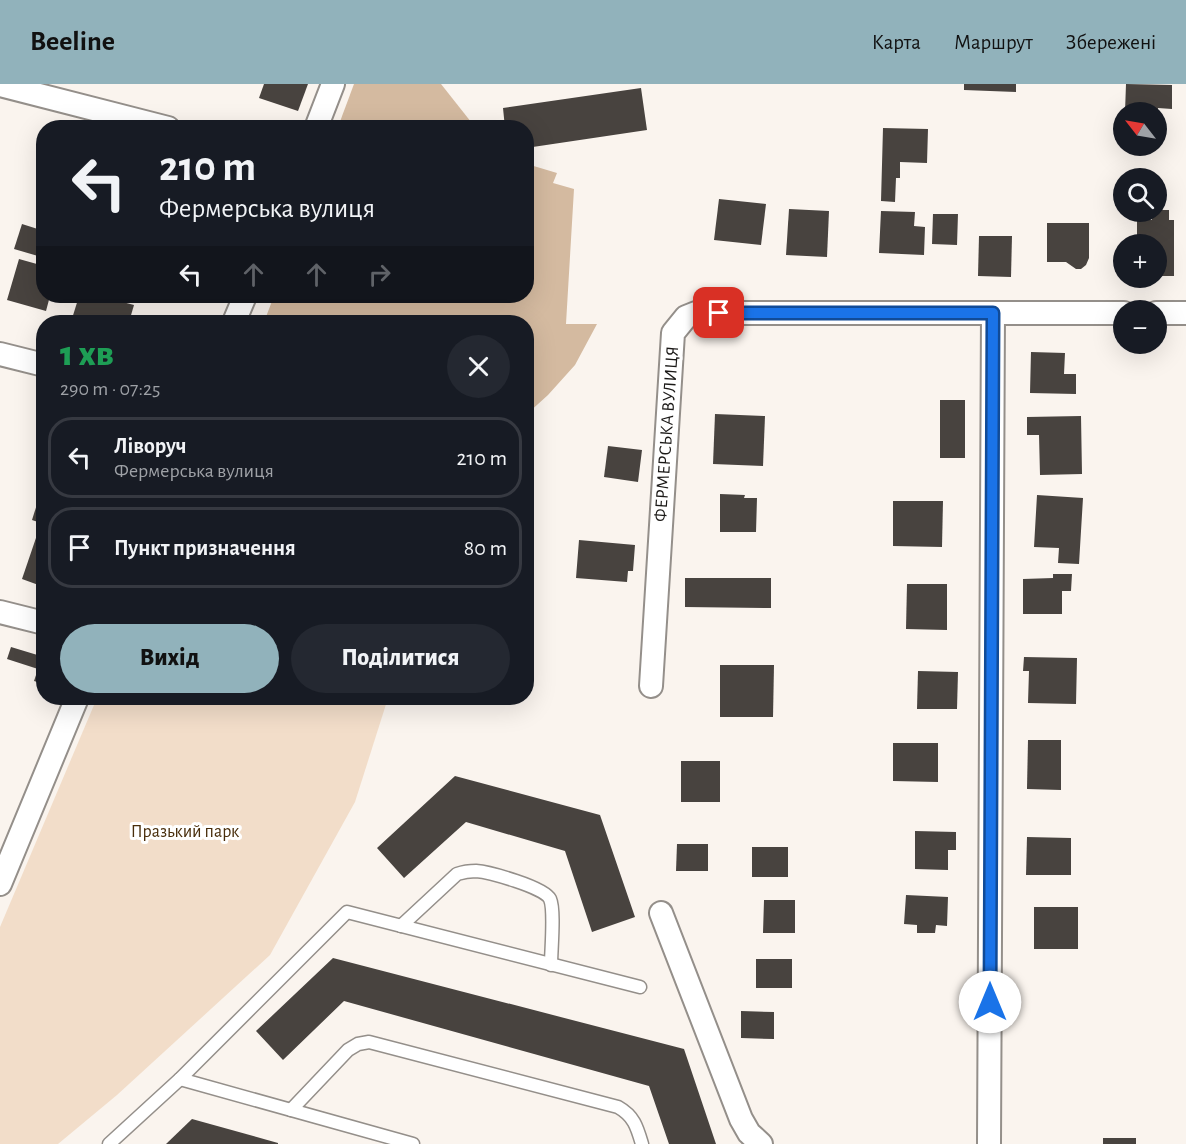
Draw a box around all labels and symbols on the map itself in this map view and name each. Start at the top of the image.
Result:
north arrow [1113,102,1167,156]
pin [693,287,744,338]
street label: ФЕРМЕРСЬКА ВУЛИЦЯ [652,345,682,523]
park label: Празький парк [131,823,240,841]
position arrow [958,970,1022,1034]

